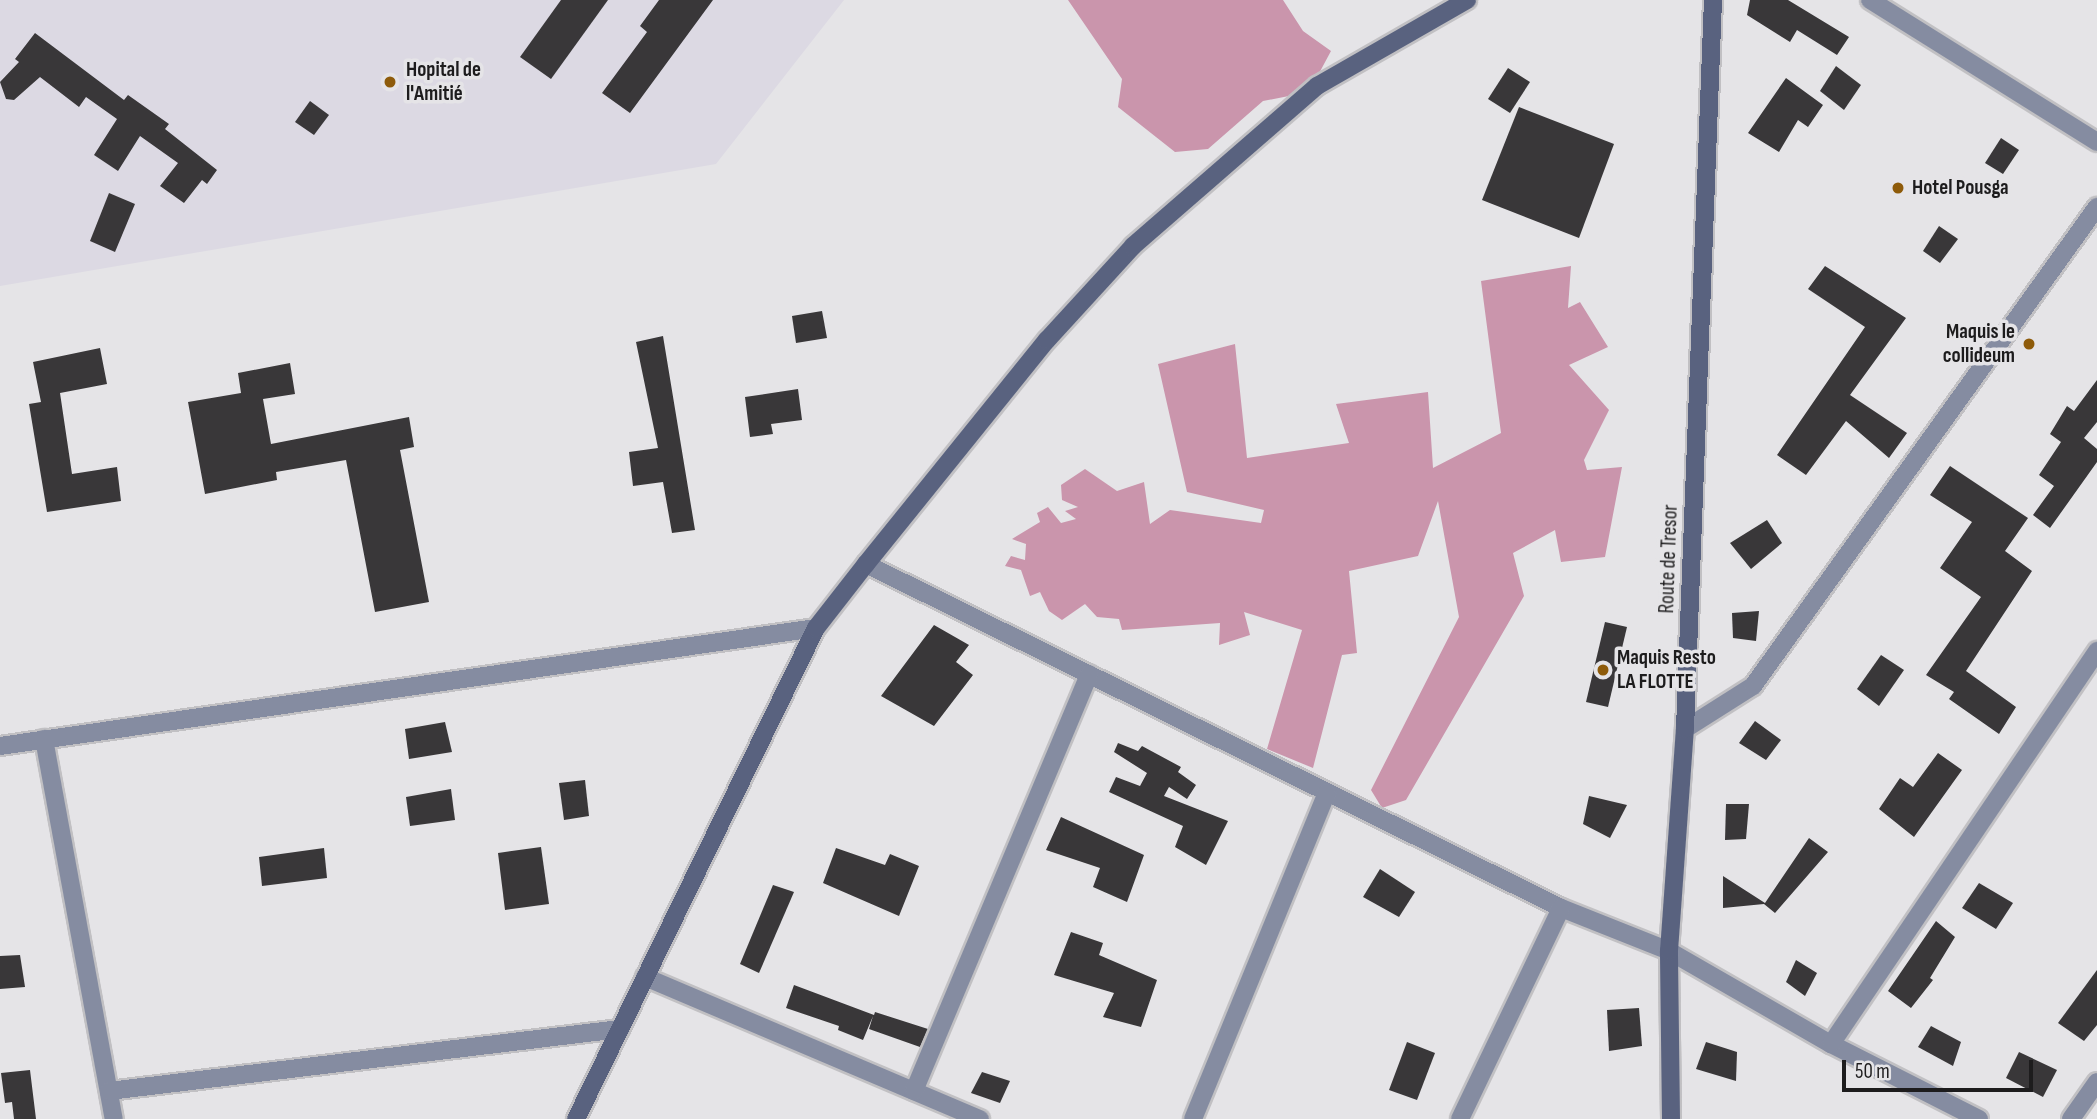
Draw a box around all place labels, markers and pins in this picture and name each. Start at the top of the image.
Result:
place label: Hopital de l'Amitié [406,57,481,107]
marker: Hopital de l'Amitié [380,72,400,92]
place label: Hotel Pousga [1912,175,2009,201]
marker: Hotel Pousga [1890,180,1906,196]
place label: Maquis le collideum [1943,319,2015,369]
marker: Maquis le collideum [2021,336,2037,352]
place label: Maquis Resto LA FLOTTE [1617,645,1716,695]
marker: Maquis Resto LA FLOTTE [1595,662,1611,678]

